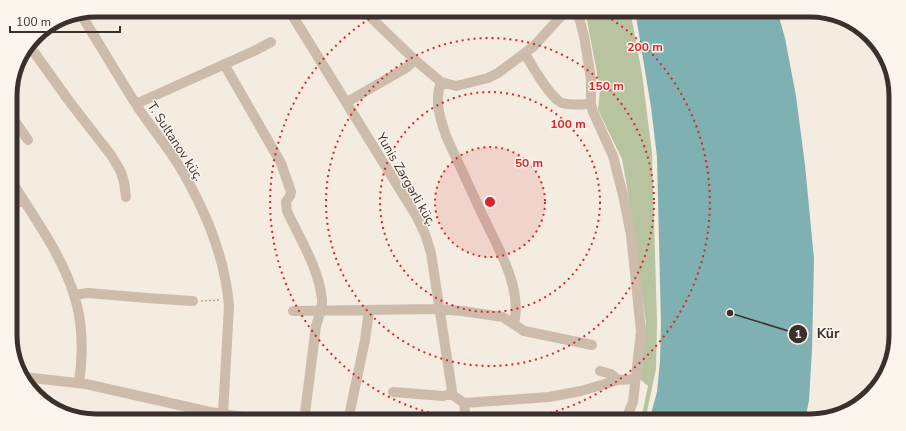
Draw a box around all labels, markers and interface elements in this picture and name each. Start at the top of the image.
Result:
scale bar [10,8,120,34]
text: 100 m [16,14,51,30]
text: 200 m [627,39,663,55]
text: 150 m [588,78,624,94]
street label: T. Sultanov küç. [143,98,208,185]
text: 100 m [550,116,586,132]
street label: Yunis Zərgərli küç. [372,129,440,230]
text: 50 m [515,155,543,171]
centre of rings [483,195,497,209]
callout: Kür [788,321,847,347]
text: Kür [817,324,840,343]
text: 1 [794,326,802,342]

